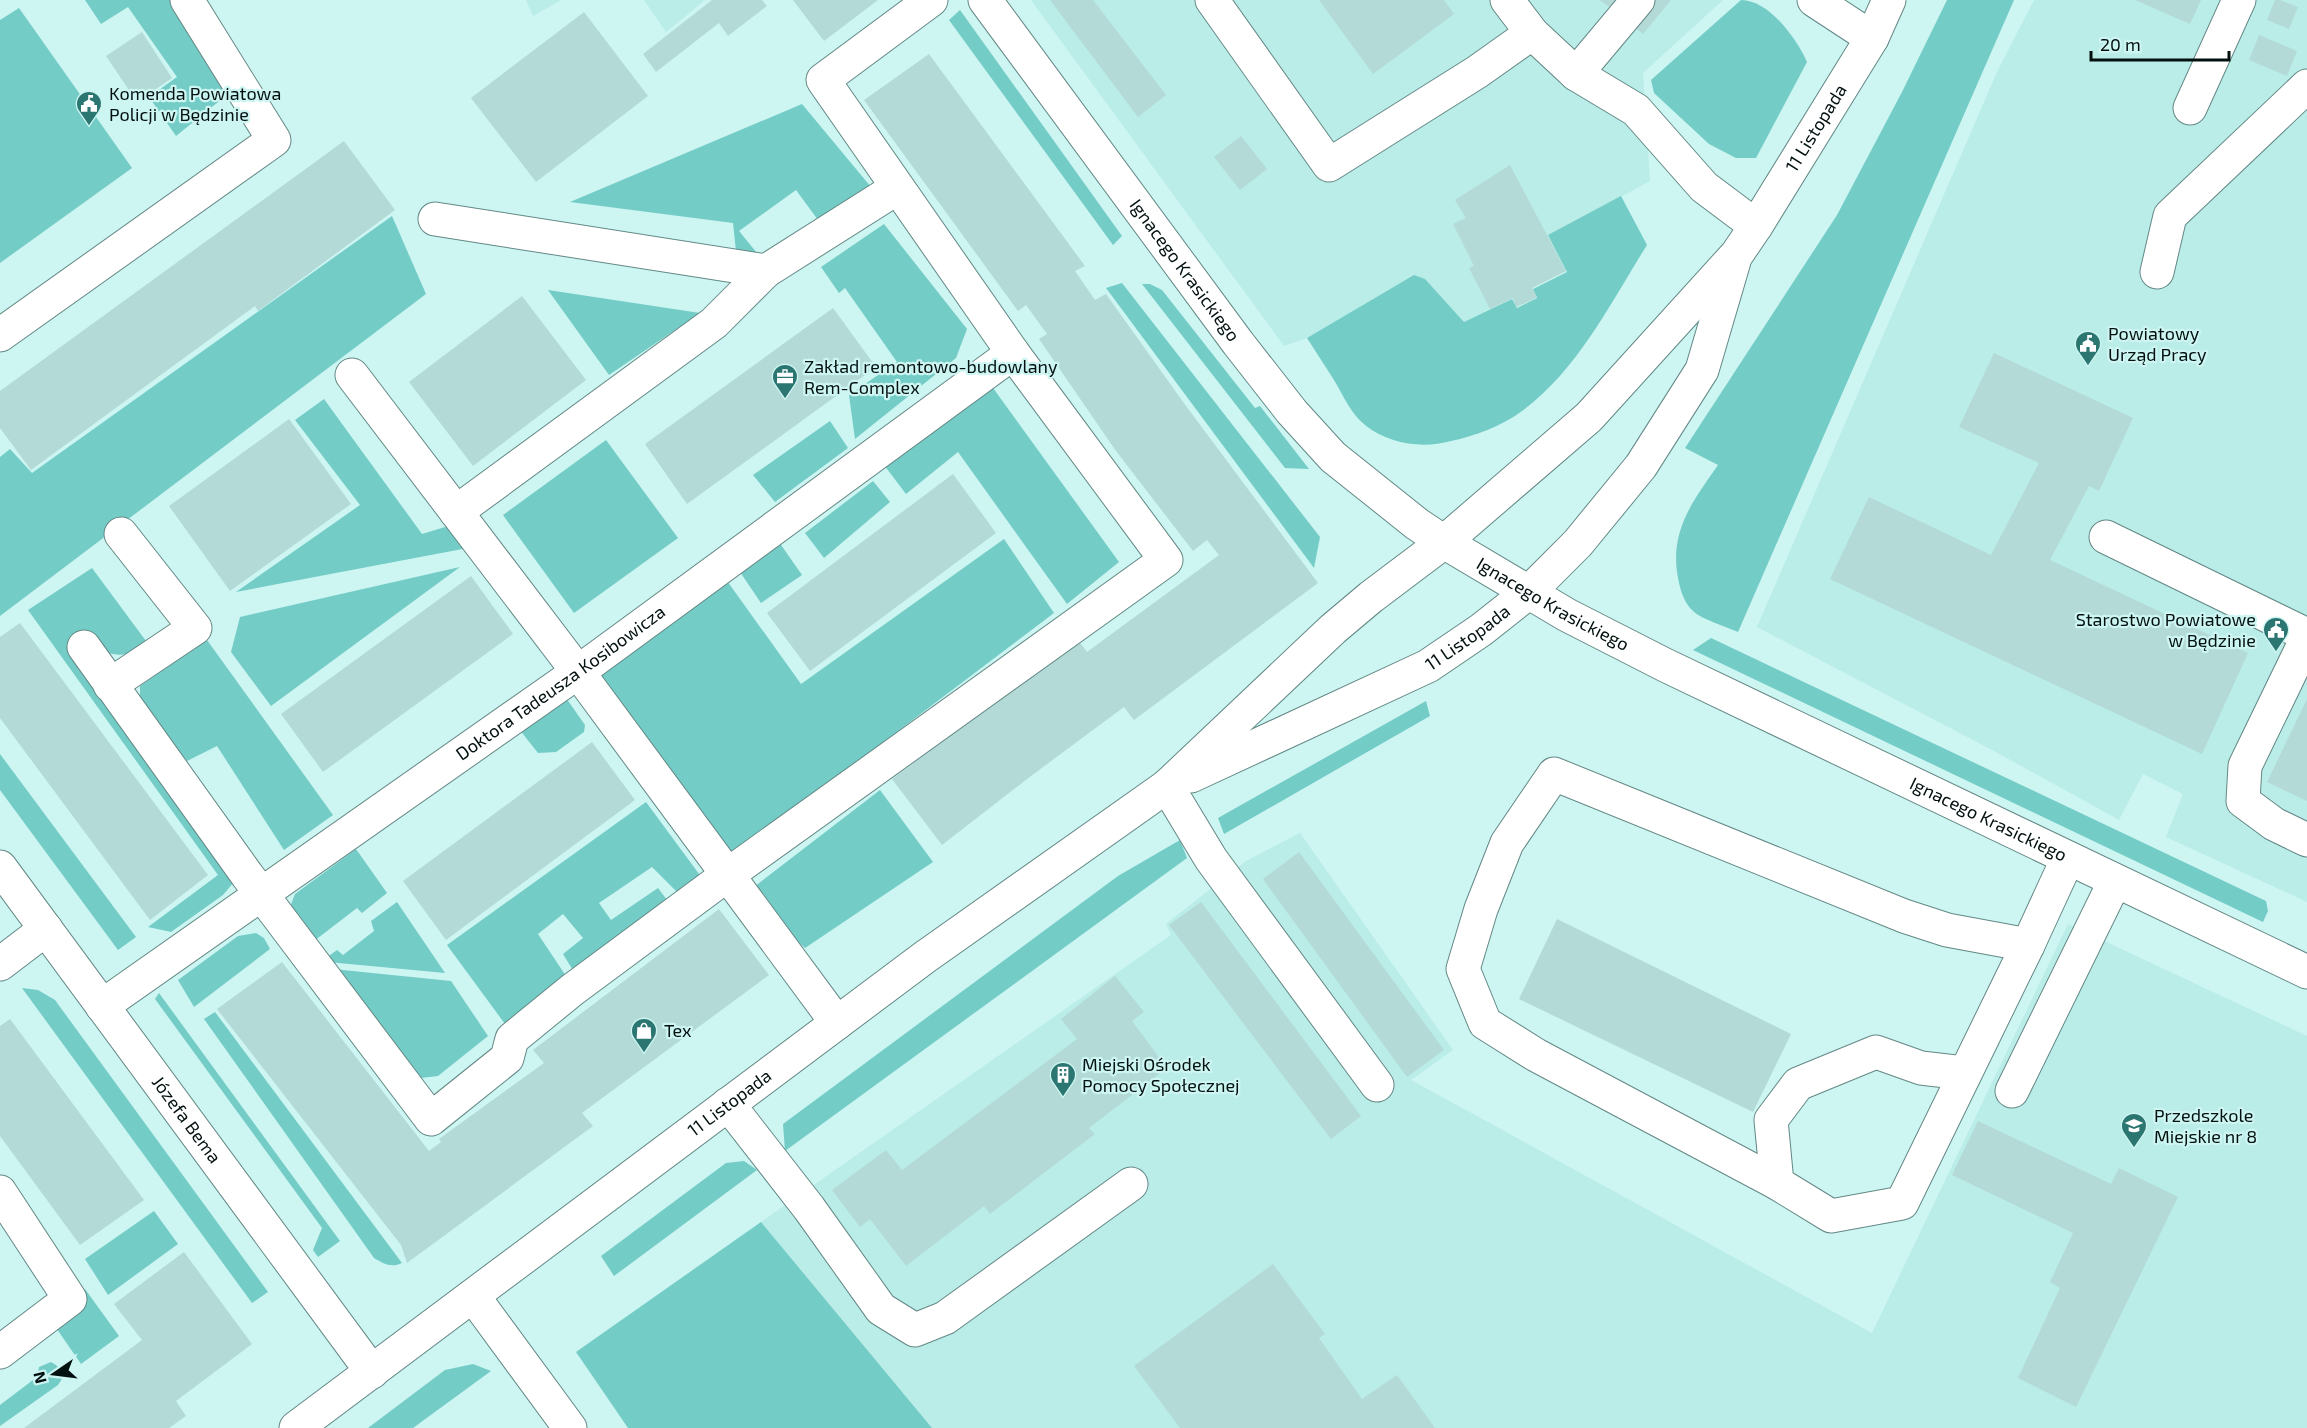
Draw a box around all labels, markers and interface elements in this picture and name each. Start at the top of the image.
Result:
scale bar [2091,24,2229,62]
text: 20 m [2100,33,2141,55]
street label: 11 Listopada [1780,80,1851,176]
place label: Komenda Powiatowa Policji w Będzinie [109,82,281,125]
public building icon: Komenda Powiatowa Policji w Będzinie [74,89,104,127]
street label: Ignacego Krasickiego [1126,194,1245,345]
place label: Powiatowy Urząd Pracy [2108,322,2207,365]
public building icon: Powiatowy Urząd Pracy [2073,329,2103,367]
place label: Zakład remontowo-budowlany Rem-Complex [804,355,1058,398]
office icon: Zakład remontowo-budowlany Rem-Complex [770,362,800,400]
street label: Ignacego Krasickiego [1473,552,1633,655]
street label: 11 Listopada [1421,599,1514,675]
street label: Doktora Tadeusza Kosibowicza [451,600,669,764]
place label: Starostwo Powiatowe w Będzinie [2076,608,2256,651]
public building icon: Starostwo Powiatowe w Będzinie [2261,615,2291,653]
street label: Ignacego Krasickiego [1907,772,2071,866]
shop icon: Tex [629,1016,659,1054]
place label: Tex [664,1019,692,1041]
place label: Miejski Ośrodek Pomocy Społecznej [1082,1053,1240,1096]
building icon: Miejski Ośrodek Pomocy Społecznej [1048,1060,1078,1098]
street label: 11 Listopada [683,1064,775,1141]
street label: Józefa Bema [148,1071,226,1167]
place label: Przedszkole Miejskie nr 8 [2154,1104,2257,1147]
school or university icon: Przedszkole Miejskie nr 8 [2119,1111,2149,1149]
north arrow [24,1344,84,1404]
text: N [28,1370,50,1386]

